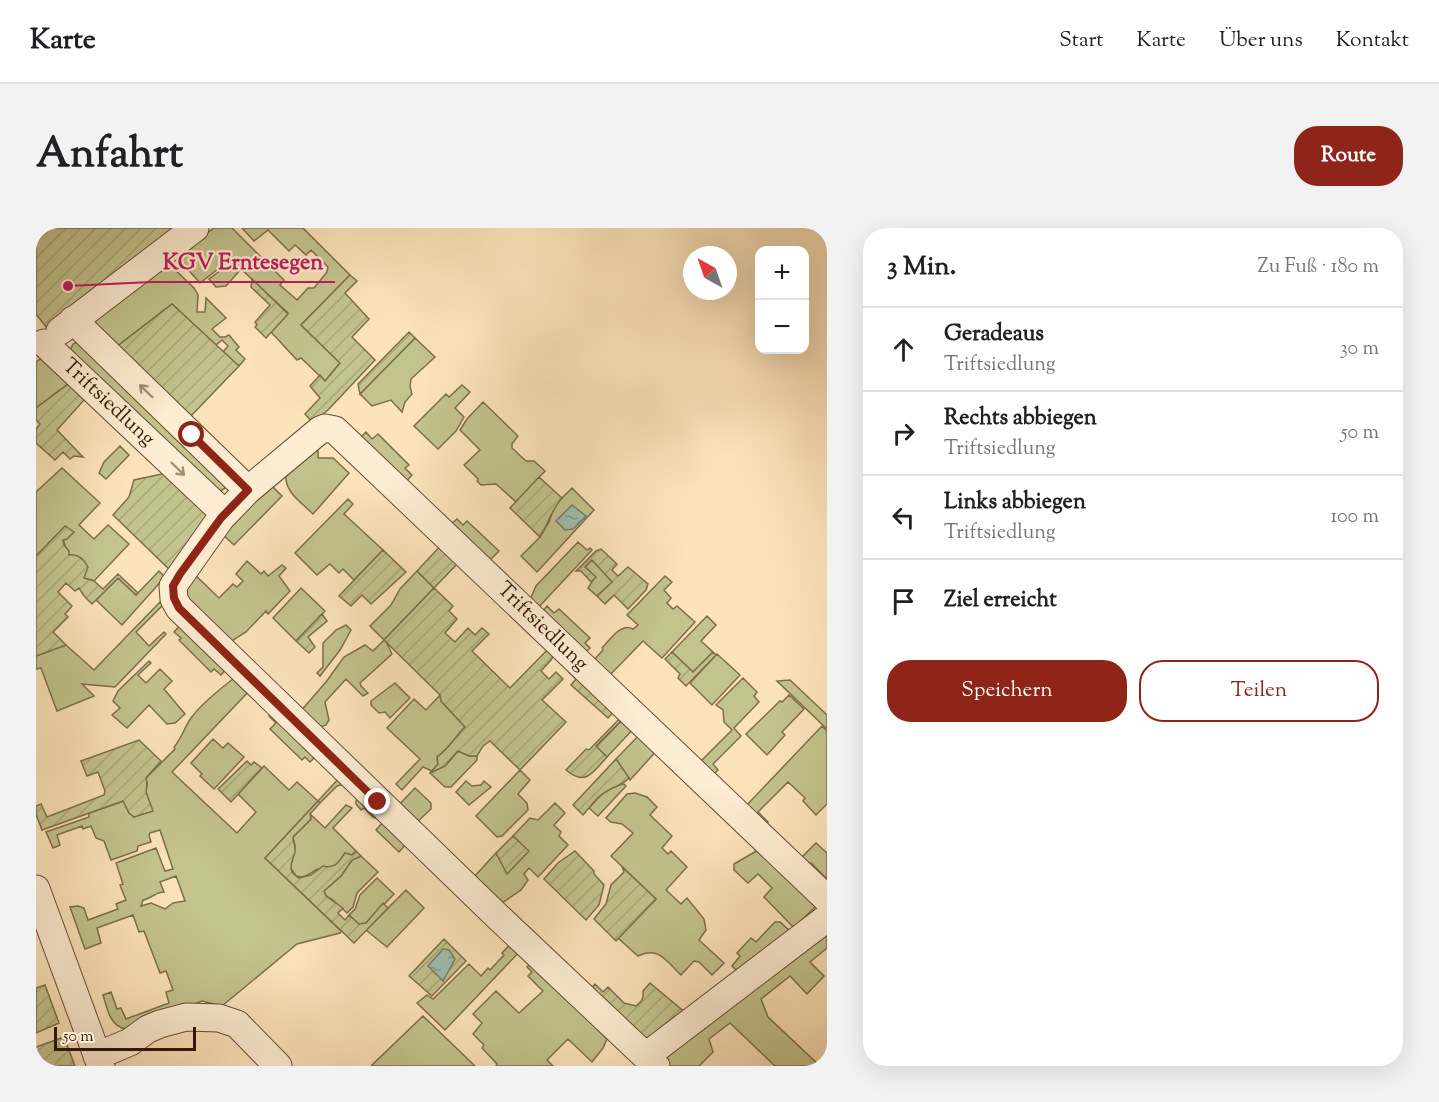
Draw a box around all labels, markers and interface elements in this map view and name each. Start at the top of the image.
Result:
text: Karte [30,21,96,61]
text: Start [1059,26,1103,56]
text: Karte [1136,26,1186,56]
text: Über uns [1219,26,1303,56]
text: Kontakt [1336,26,1409,56]
text: Anfahrt [36,126,183,186]
button: Route [1294,126,1403,186]
callout: KGV Erntesegen [151,242,335,282]
north arrow [683,246,737,300]
map controls [755,246,809,354]
button: + [755,246,809,300]
text: KGV Erntesegen [163,248,323,280]
text: 3 Min. [887,249,956,286]
text: Zu Fuß · 180 m [1257,253,1379,282]
button: − [755,300,809,354]
text: Geradeaus [944,319,1044,351]
icon: ahead [887,333,920,366]
text: 30 m [1340,335,1379,364]
text: Triftsiedlung [944,351,1056,380]
street label: Triftsiedlung [55,352,161,454]
one-way arrow [138,384,153,398]
text: Rechts abbiegen [944,403,1097,435]
icon: right [887,417,920,450]
text: 50 m [1341,419,1379,448]
route start [178,421,204,447]
text: Triftsiedlung [944,435,1056,464]
one-way arrow [170,462,185,477]
text: Links abbiegen [944,487,1086,519]
icon: left [887,501,920,534]
text: 100 m [1330,503,1379,532]
text: Triftsiedlung [944,519,1056,548]
street label: Triftsiedlung [489,576,595,678]
icon: arrive [887,585,920,618]
text: Ziel erreicht [944,585,1057,617]
button: Speichern [887,660,1127,722]
button: Teilen [1139,660,1379,722]
route end [364,788,390,814]
scale bar [54,1024,196,1052]
text: 50 m [63,1026,94,1049]

